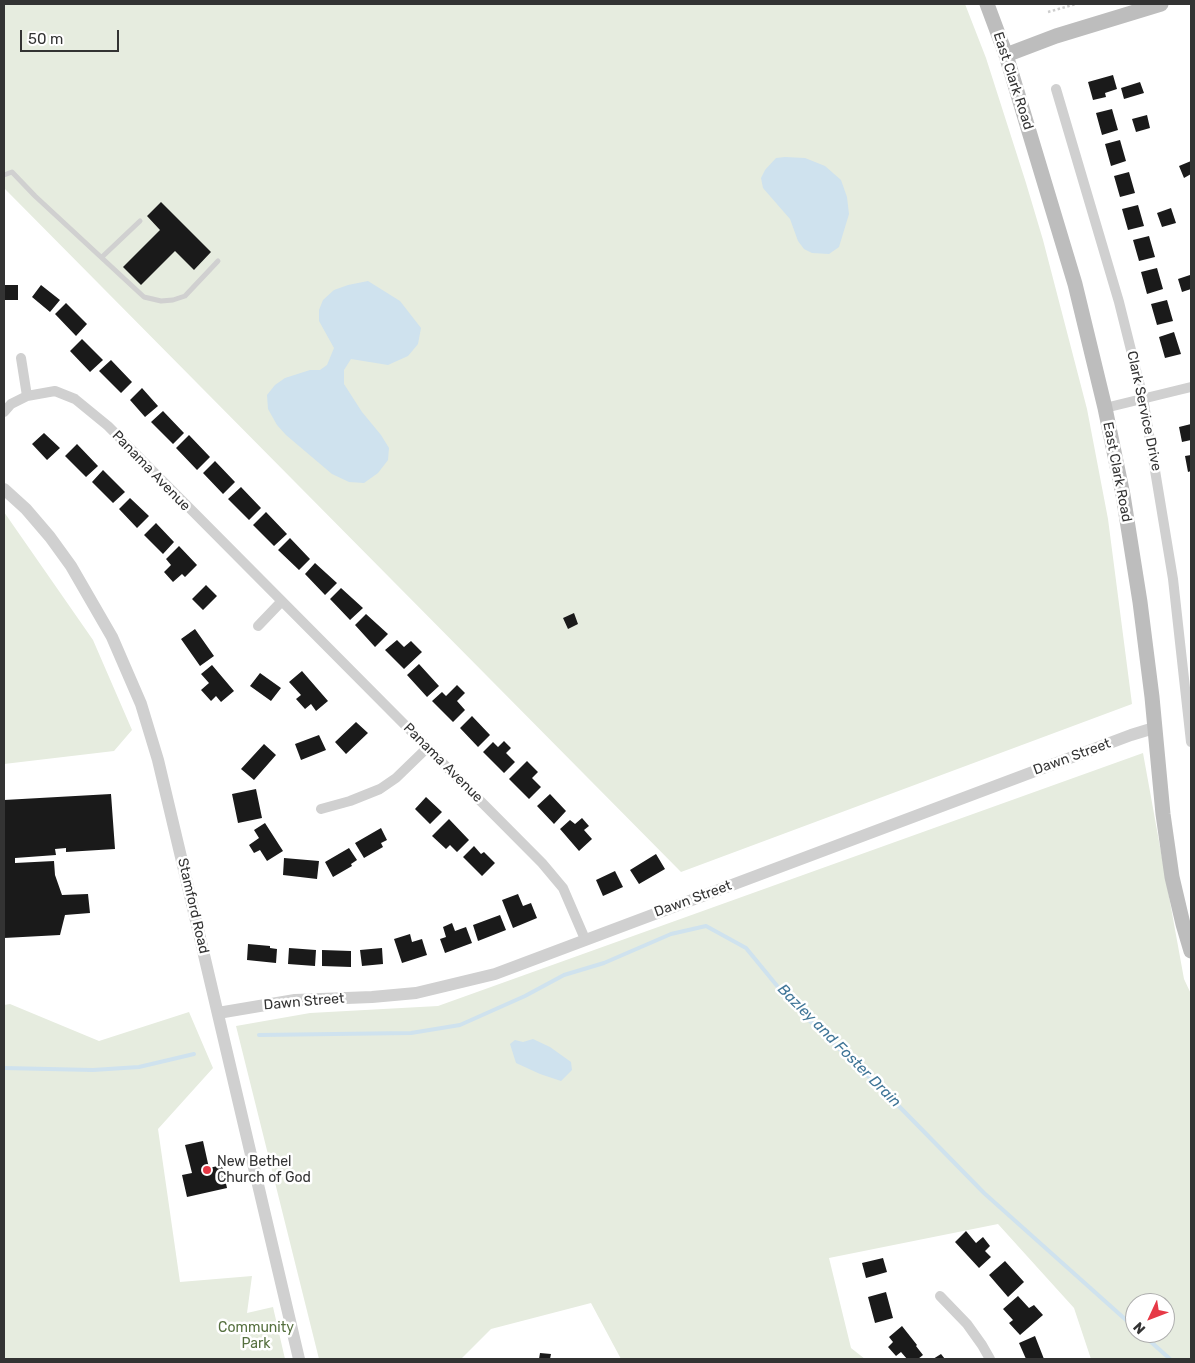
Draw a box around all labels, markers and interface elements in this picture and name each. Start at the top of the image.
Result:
scale bar [22,20,121,52]
text: 50 m [28,30,63,48]
street label: East Clark Road [989,30,1037,132]
street label: Clark Service Drive [1123,350,1165,472]
street label: East Clark Road [1099,420,1135,524]
street label: Panama Avenue [108,427,194,515]
street label: Panama Avenue [400,720,486,806]
street label: Dawn Street [1031,735,1113,779]
street label: Stamford Road [174,857,212,955]
street label: Dawn Street [652,877,734,921]
water label: Bazley and Foster Drain [774,981,904,1111]
street label: Dawn Street [263,990,345,1014]
place label: New Bethel Church of God [217,1154,311,1186]
marker: New Bethel Church of God [201,1164,213,1176]
north arrow [1125,1293,1175,1343]
text: N [1130,1318,1149,1337]
park label: Community Park [218,1320,294,1352]

